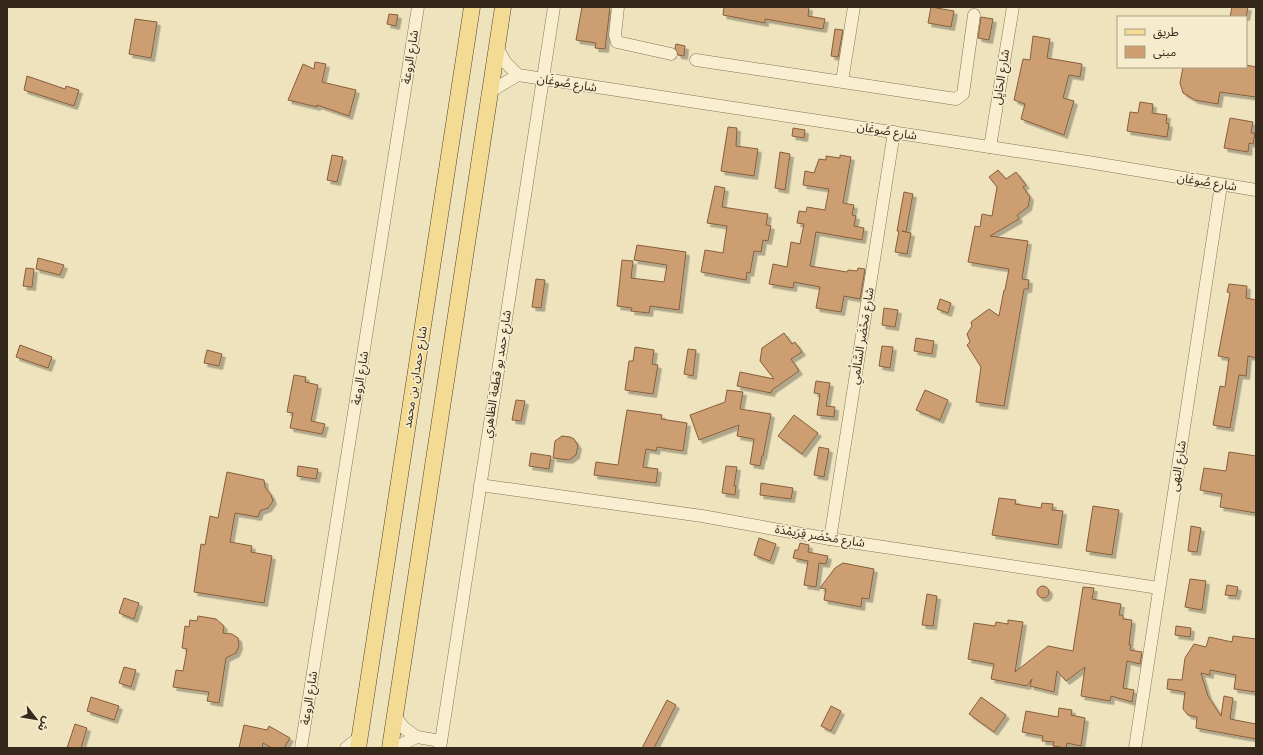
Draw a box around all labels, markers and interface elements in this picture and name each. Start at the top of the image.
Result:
legend [1117,16,1247,68]
text: طريق [1153,25,1179,40]
street label: شارع الروعة [399,29,423,85]
text: مبنى [1153,45,1176,59]
street label: شارع الحَايِل [990,48,1015,106]
street label: شارع صُوغَان [536,71,598,97]
street label: شارع صُوغَان [856,119,918,145]
street label: شارع صُوغَان [1176,170,1238,196]
street label: شارع مَحْضَر السَّالْمي [845,286,879,386]
street label: شارع حمد بو قطعة الظاهري [480,309,517,439]
street label: شارع حمدان بن محمد [400,325,432,429]
street label: شارع الروعة [349,350,373,406]
street label: شارع النهى [1167,440,1191,493]
street label: شارع مَحْضَر قِرَيمْدَة [774,522,866,552]
street label: شارع الروعة [298,670,322,726]
north arrow [16,699,56,739]
text: ش [35,714,54,734]

